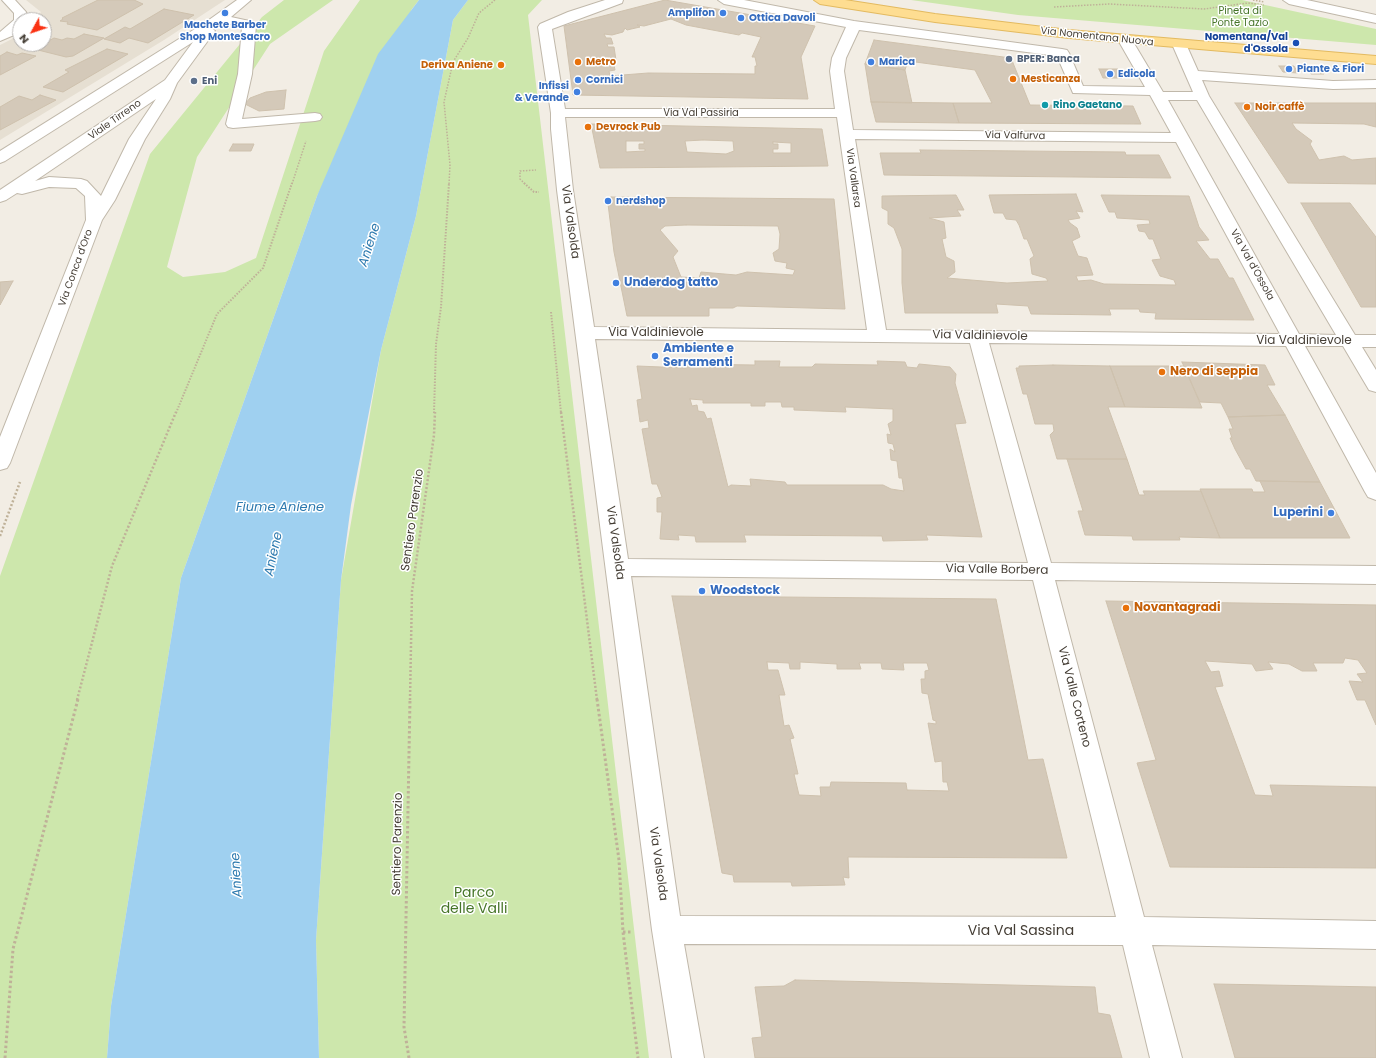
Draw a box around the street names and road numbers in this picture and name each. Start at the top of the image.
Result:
street label: Via Nomentana Nuova [1040,25,1154,49]
street label: Viale Tirreno [86,97,144,143]
street label: Via Val Passiria [663,107,739,119]
street label: Via Valfurva [985,129,1045,143]
street label: Via Vallarsa [843,148,863,208]
street label: Via Valsolda [558,184,582,260]
street label: Via Val d'Ossola [1227,227,1277,303]
street label: Via Conca d'Oro [57,228,95,308]
street label: Via Valdinievole [608,326,704,340]
street label: Via Valdinievole [932,328,1028,344]
street label: Via Valdinievole [1256,334,1352,348]
street label: Sentiero Parenzio [399,468,427,572]
street label: Via Valsolda [603,505,627,581]
street label: Via Valle Borbera [945,562,1049,578]
street label: Via Valle Corteno [1054,645,1094,749]
street label: Sentiero Parenzio [390,792,406,896]
street label: Via Valsolda [646,826,670,902]
street label: Via Val Sassina [968,923,1074,939]

